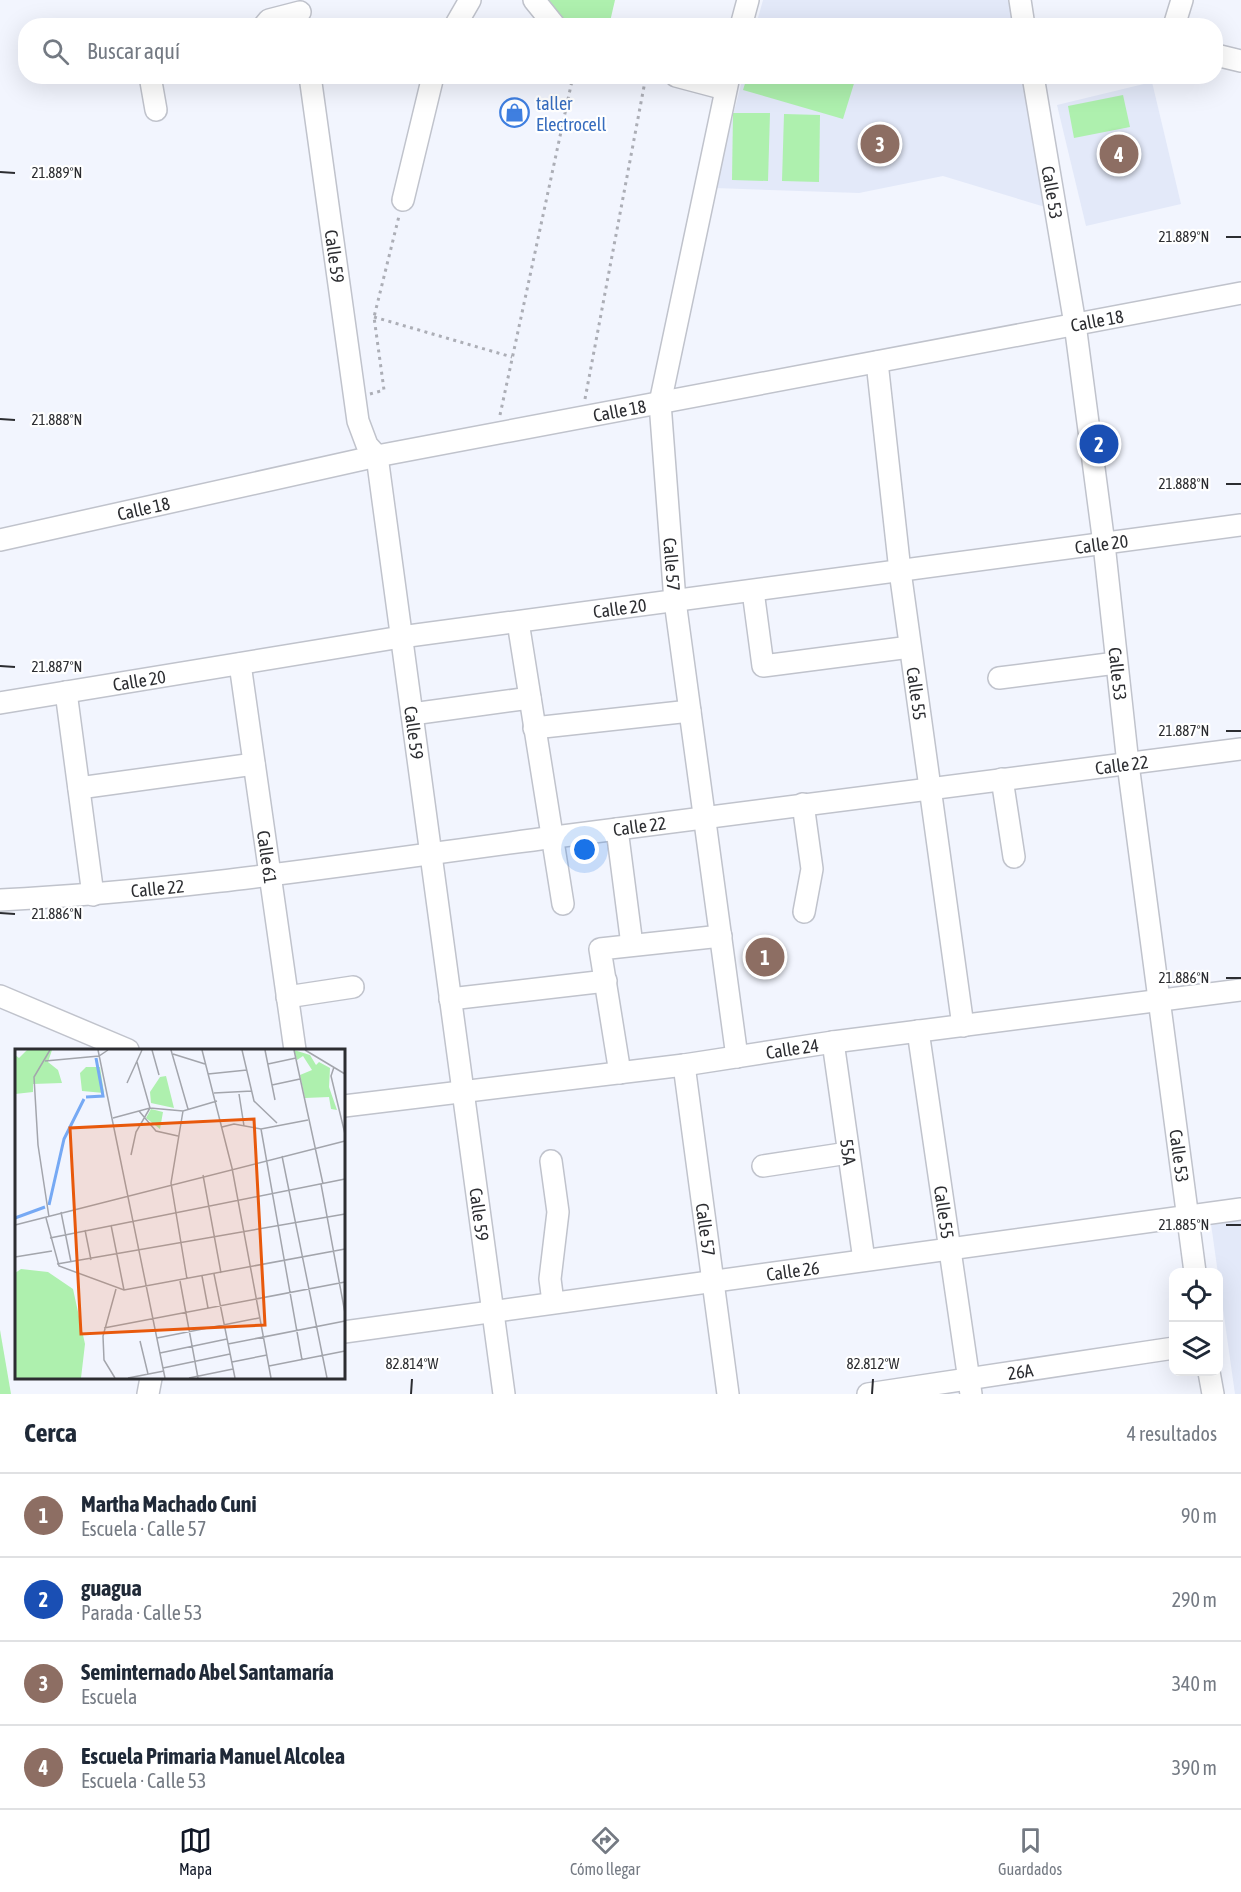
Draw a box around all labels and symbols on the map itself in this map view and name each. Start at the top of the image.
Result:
place label: taller Electrocell [536,93,607,135]
shop icon: taller Electrocell [499,97,531,129]
pin: 3 [860,122,900,166]
pin: 4 [1100,132,1138,176]
text: 21.889°N [32,164,82,181]
street label: Calle 53 [1038,164,1068,220]
street label: Calle 59 [321,228,349,284]
text: 21.889°N [1159,228,1209,245]
street label: Calle 18 [1069,305,1125,335]
street label: Calle 18 [591,395,648,426]
text: 21.888°N [32,411,82,428]
pin: 2 [1080,422,1118,466]
text: 21.888°N [1159,475,1209,492]
street label: Calle 18 [115,492,172,524]
street label: Calle 20 [1074,530,1129,558]
street label: Calle 57 [660,537,685,592]
street label: Calle 20 [592,594,648,622]
street label: Calle 53 [1105,646,1131,702]
text: 21.887°N [32,658,82,675]
street label: Calle 20 [111,665,167,695]
street label: Calle 55 [903,666,931,721]
street label: Calle 59 [400,705,428,761]
text: 21.887°N [1159,722,1209,739]
street label: Calle 22 [1094,751,1150,778]
street label: Calle 22 [612,812,667,840]
street label: Calle 61 [253,829,282,885]
your location [570,835,599,864]
street label: Calle 22 [130,875,185,901]
text: 21.886°N [32,905,82,922]
pin: 1 [746,934,784,980]
text: 21.886°N [1159,969,1209,986]
street label: Calle 24 [764,1034,820,1063]
inset map [15,1049,345,1379]
street label: Calle 53 [1166,1128,1194,1184]
street label: 55A [836,1138,861,1166]
street label: Calle 55 [930,1184,959,1240]
street label: Calle 59 [466,1186,494,1242]
street label: Calle 57 [692,1202,720,1257]
text: 21.885°N [1159,1216,1209,1233]
street label: Calle 26 [765,1256,821,1284]
text: 82.814°W [386,1355,439,1372]
text: 82.812°W [847,1355,900,1372]
street label: 26A [1006,1359,1035,1383]

